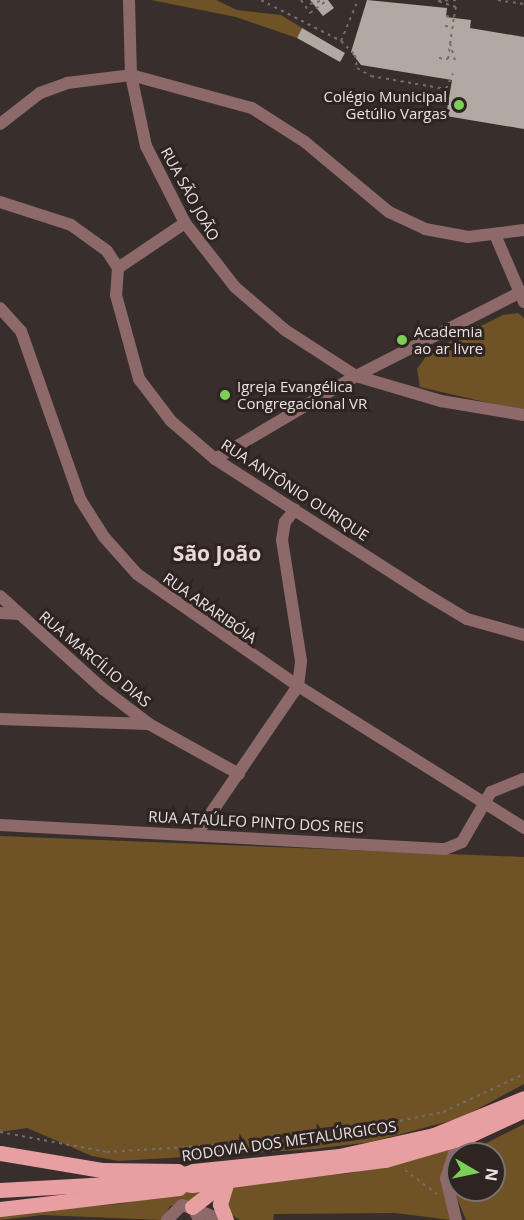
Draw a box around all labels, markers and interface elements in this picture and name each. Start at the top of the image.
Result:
place label: Colégio Municipal Getúlio Vargas [324,87,447,122]
marker: Colégio Municipal Getúlio Vargas [452,98,466,112]
street label: RUA SÃO JOÃO [157,144,223,244]
place label: Academia ao ar livre [414,322,483,357]
marker: Academia ao ar livre [395,333,409,347]
place label: Igreja Evangélica Congregacional VR [237,377,367,412]
marker: Igreja Evangélica Congregacional VR [218,388,232,402]
street label: RUA ANTÔNIO OURIQUE [218,436,372,544]
district label: São João [173,540,261,566]
street label: RUA ARARIBÓIA [160,569,260,647]
street label: RUA MARCÍLIO DIAS [36,607,154,711]
street label: RUA ATAÚLFO PINTO DOS REIS [148,807,364,837]
street label: RODOVIA DOS METALÚRGICOS [180,1117,398,1165]
north arrow [446,1142,506,1202]
text: N [480,1166,504,1183]

